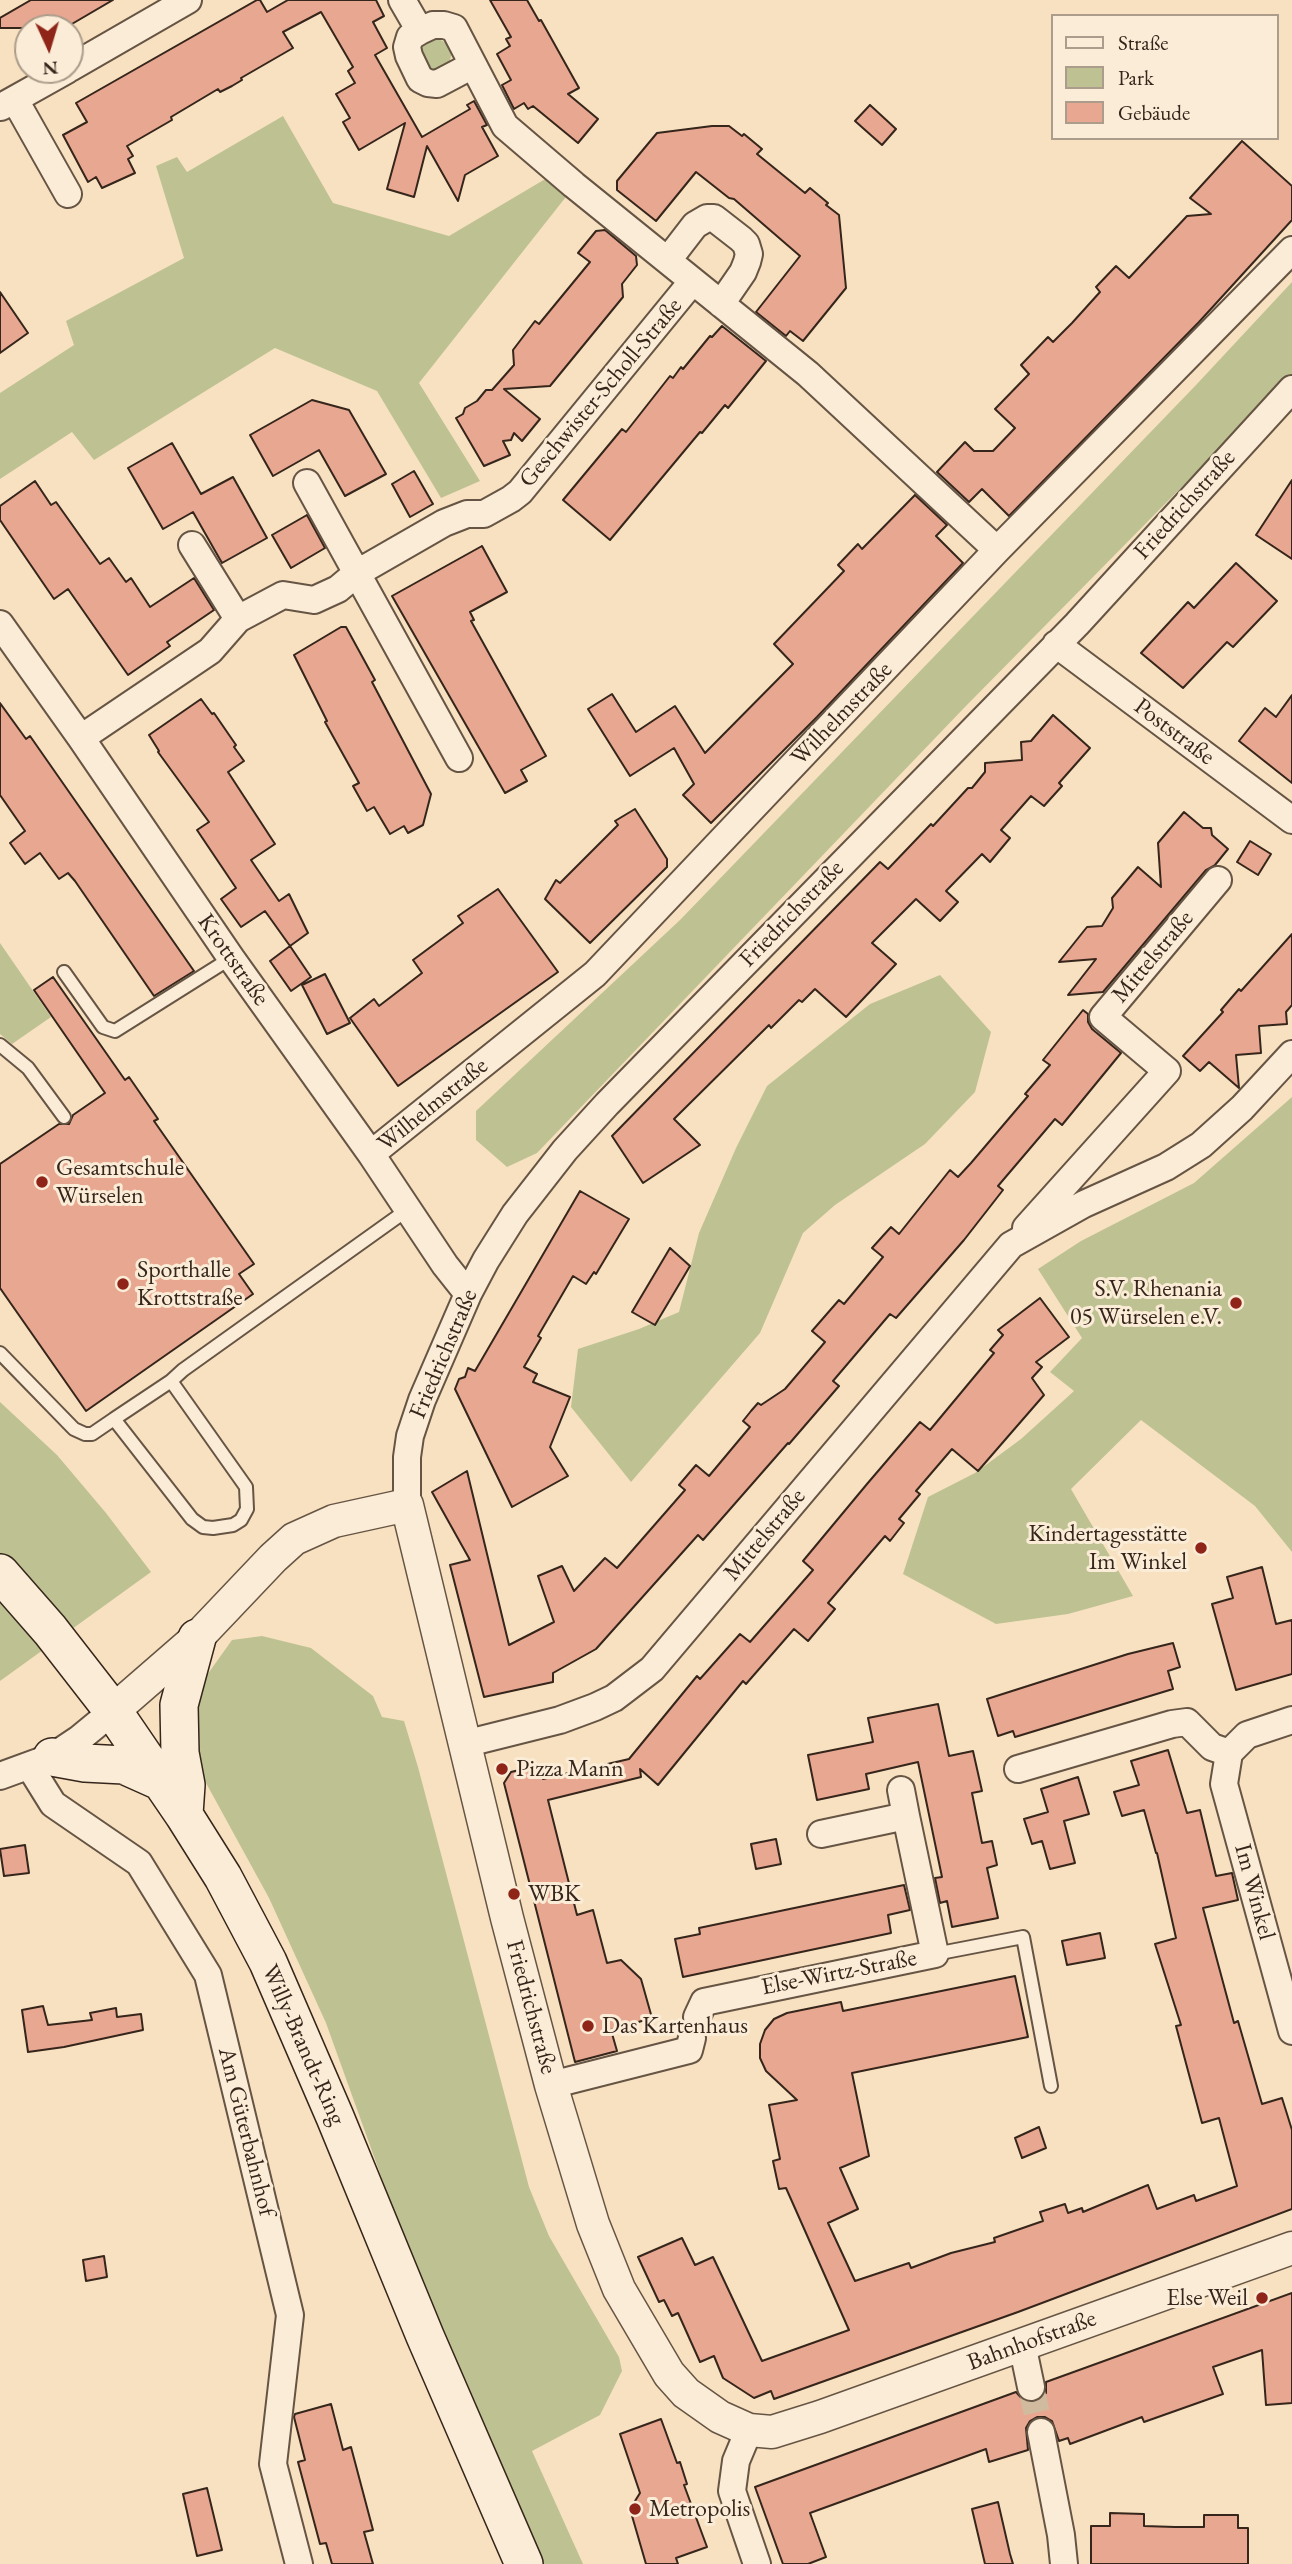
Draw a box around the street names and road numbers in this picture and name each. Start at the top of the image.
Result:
street label: Geschwister-Scholl-Straße [513,292,689,494]
street label: Friedrichstraße [1128,444,1242,566]
street label: Wilhelmstraße [785,656,899,772]
street label: Poststraße [1128,692,1220,772]
street label: Friedrichstraße [734,854,850,974]
street label: Mittelstraße [1106,905,1200,1009]
street label: Krottstraße [191,908,275,1012]
street label: Wilhelmstraße [372,1052,494,1158]
street label: Friedrichstraße [404,1285,484,1423]
street label: Mittelstraße [718,1483,812,1587]
street label: Im Winkel [1227,1841,1281,1943]
street label: Friedrichstraße [499,1937,563,2077]
street label: Else-Wirtz-Straße [759,1944,919,2002]
street label: Willy-Brandt-Ring [255,1960,351,2130]
street label: Am Güterbahnhof [211,2044,281,2220]
street label: Bahnhofstraße [964,2304,1100,2378]

